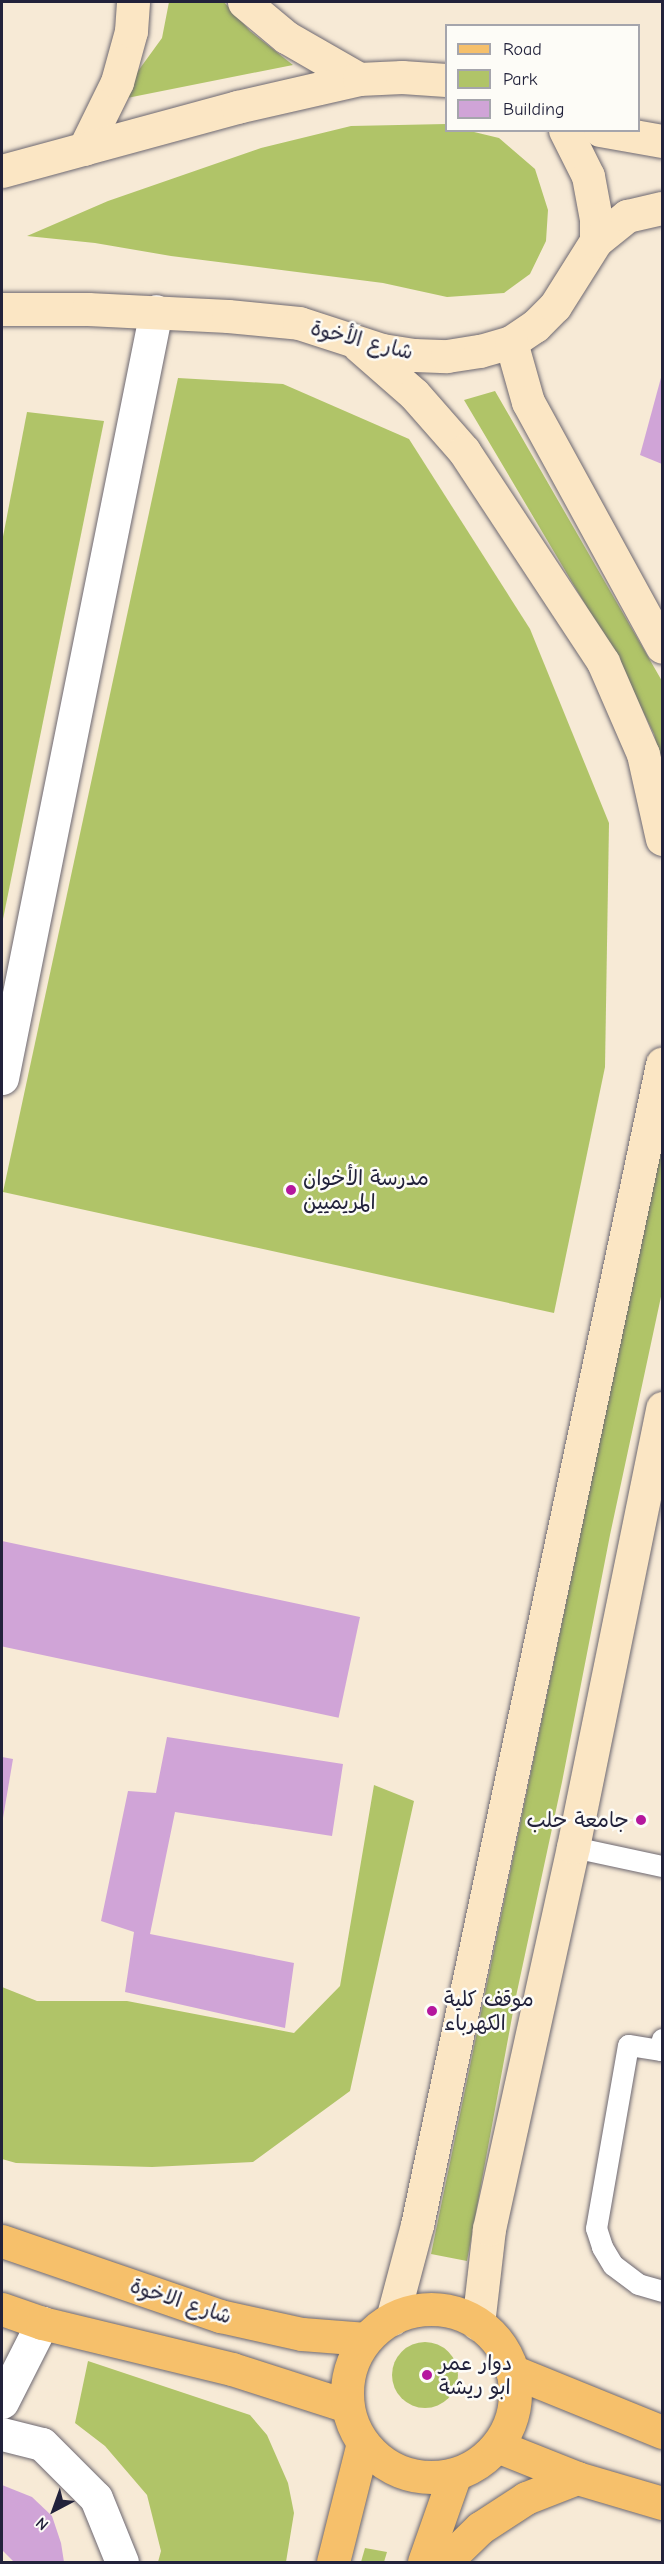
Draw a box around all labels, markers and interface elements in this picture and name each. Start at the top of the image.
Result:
legend [445,24,640,132]
text: Road [503,39,542,60]
text: Park [503,69,537,90]
text: Building [503,99,565,120]
street label: شارع الأخوة [308,315,416,365]
place label: مدرسة الأخوان المريميين [303,1165,429,1215]
marker: مدرسة الأخوان المريميين [284,1183,298,1197]
place label: جامعة حلب [526,1807,629,1833]
marker: جامعة حلب [634,1813,648,1827]
place label: موقف كلية الكهرباء [444,1986,534,2036]
marker: موقف كلية الكهرباء [425,2004,439,2018]
street label: شارع الاخوة [127,2273,235,2329]
place label: دوار عمر ابو ريشة [439,2350,512,2400]
marker: دوار عمر ابو ريشة [420,2368,434,2382]
north arrow [24,2480,84,2540]
text: N [32,2513,52,2534]

